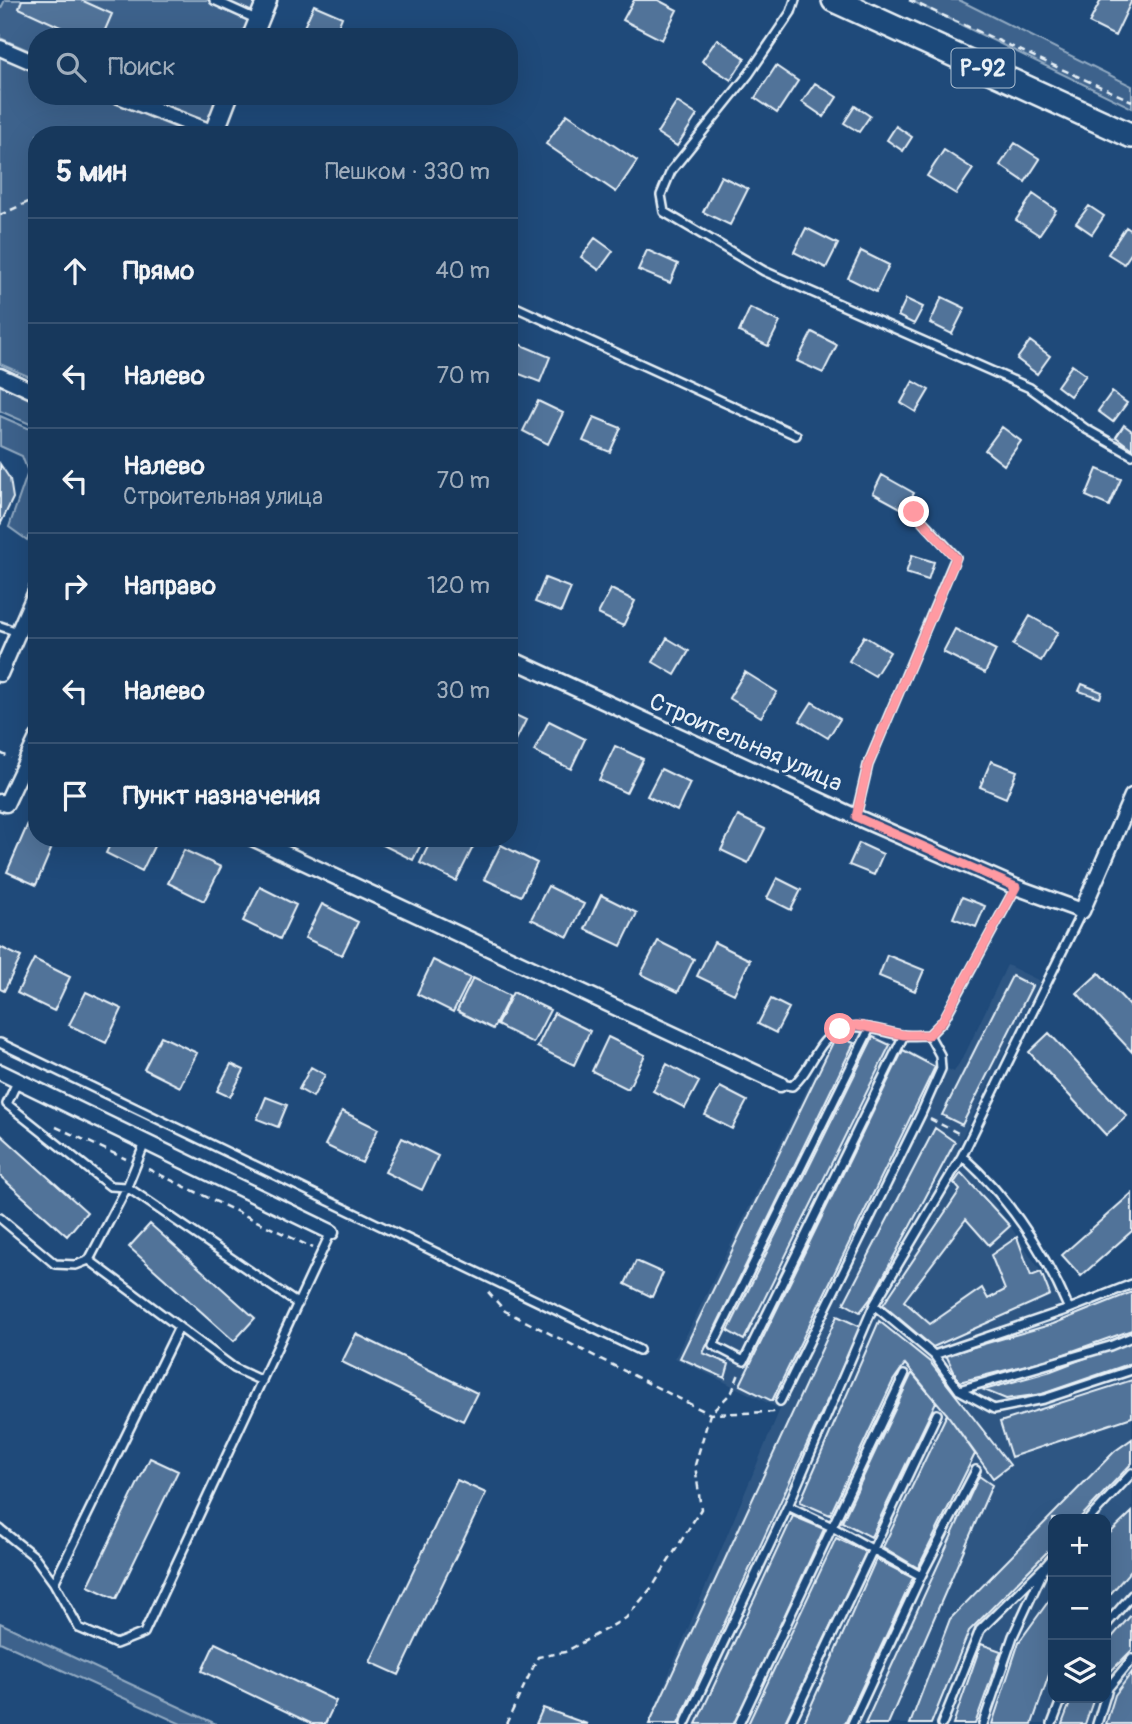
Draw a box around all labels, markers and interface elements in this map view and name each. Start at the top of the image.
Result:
search box [28,28,518,105]
icon: search [52,48,90,86]
road number: Р-92 [951,48,1014,88]
text: Поиск [108,51,176,83]
text: 5 мин [56,153,127,190]
text: Пешком · 330 m [325,157,490,186]
icon: ahead [56,252,94,290]
text: Прямо [123,255,194,287]
text: 40 m [436,256,490,285]
icon: left [56,357,94,395]
text: Налево [123,360,205,392]
text: 70 m [437,361,490,390]
text: Налево [123,450,205,482]
icon: left [56,462,94,500]
text: 70 m [437,466,490,495]
text: Строительная улица [123,482,323,511]
route end [898,496,929,527]
icon: right [56,567,94,605]
text: Направо [123,570,216,602]
text: 120 m [427,571,490,600]
icon: left [56,672,94,710]
text: Налево [123,675,205,707]
text: 30 m [436,676,490,705]
street label: Строительная улица [645,687,847,798]
icon: arrive [56,777,94,815]
text: Пункт назначения [123,780,320,812]
route start [824,1013,855,1044]
map controls [1048,1514,1111,1703]
button: + [1048,1514,1111,1577]
button: − [1048,1577,1111,1640]
button: layers [1048,1640,1111,1703]

